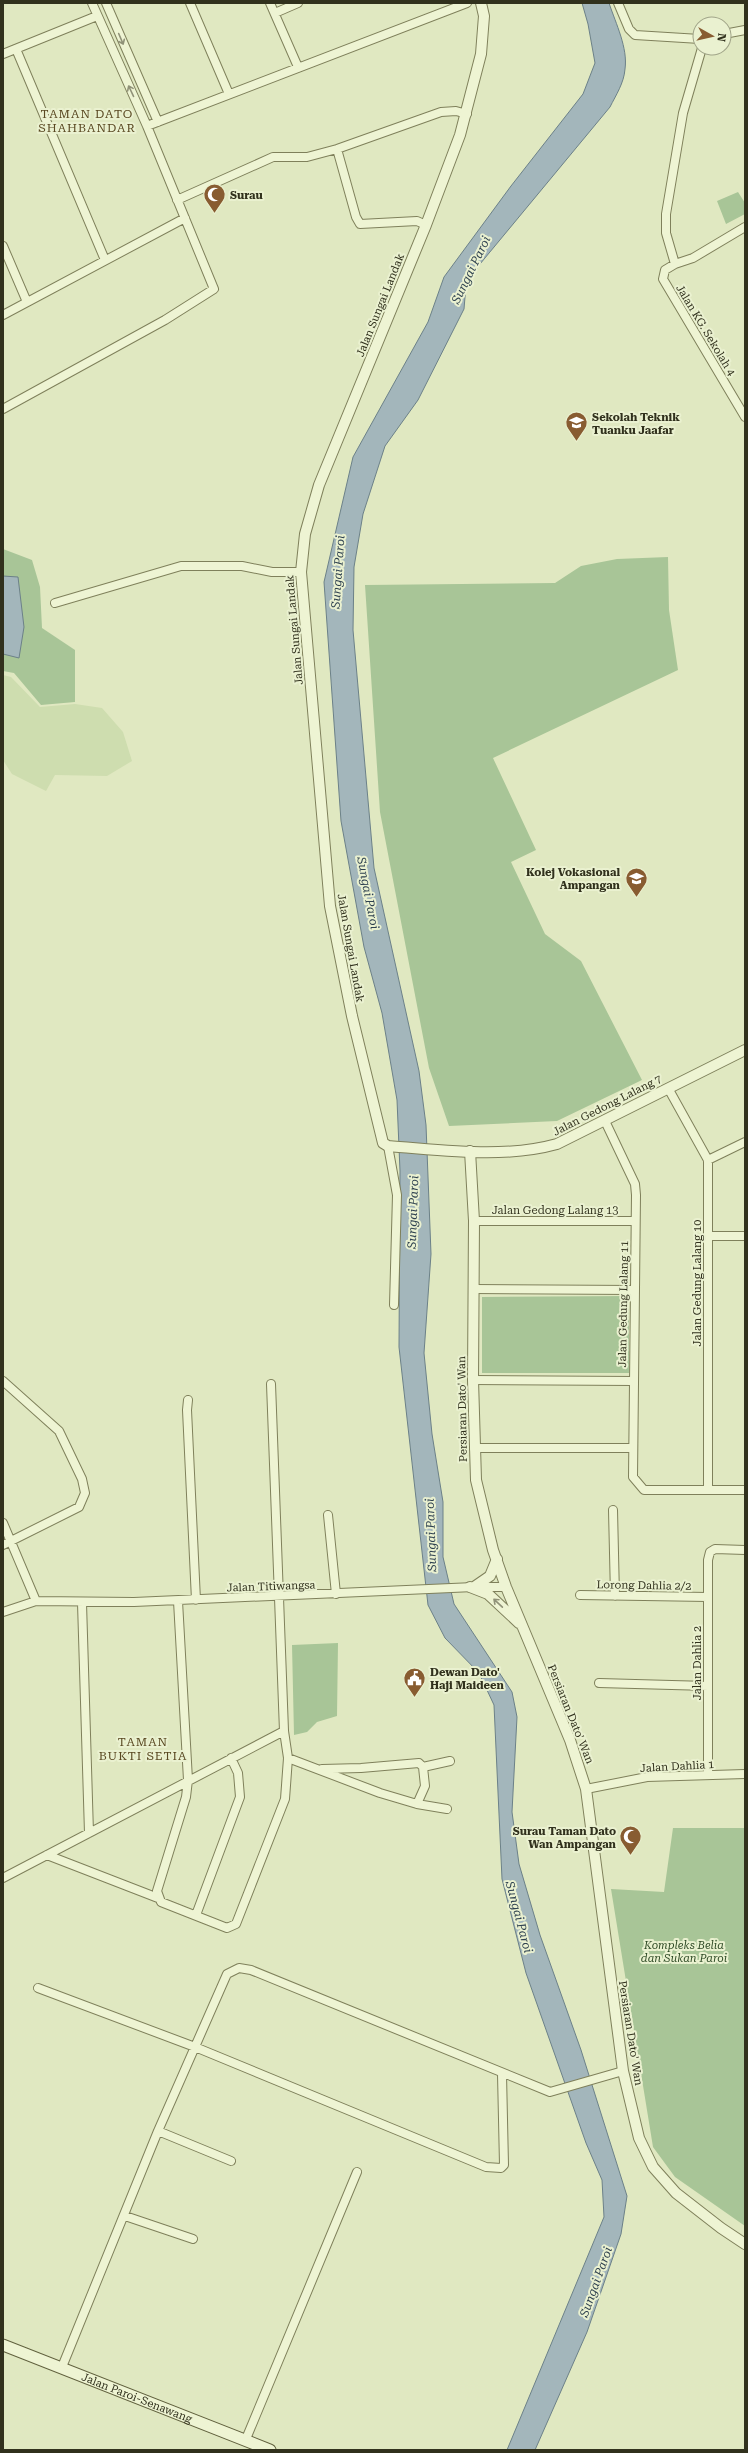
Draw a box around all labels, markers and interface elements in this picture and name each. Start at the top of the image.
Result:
north arrow [692,16,732,56]
one-way arrow [118,32,126,44]
text: N [714,32,728,43]
one-way arrow [127,86,134,98]
district label: TAMAN DATO SHAHBANDAR [38,107,136,135]
mosque icon: Surau [202,182,228,215]
place label: Surau [230,189,264,202]
water label: Sungai Paroi [448,234,494,307]
street label: Jalan Sungai Landak [354,252,407,359]
street label: Jalan KG. Sekolah 4 [673,282,738,379]
school or university icon: Sekolah Teknik Tuanku Jaafar [563,410,589,443]
place label: Sekolah Teknik Tuanku Jaafar [592,411,680,437]
water label: Sungai Paroi [328,535,348,610]
street label: Jalan Sungai Landak [283,574,306,685]
water label: Sungai Paroi [354,855,382,931]
school or university icon: Kolej Vokasional Ampangan [623,865,649,898]
place label: Kolej Vokasional Ampangan [526,866,621,892]
street label: Jalan Sungai Landak [335,893,366,1004]
street label: Jalan Gedong Lalang 7 [551,1072,664,1139]
water label: Sungai Paroi [405,1175,421,1250]
street label: Jalan Gedong Lalang 13 [492,1204,618,1217]
street label: Jalan Gedung Lalang 10 [691,1220,704,1346]
street label: Jalan Gedung Lalang 11 [616,1241,631,1367]
street label: Persiaran Dato' Wan [455,1356,470,1462]
water label: Sungai Paroi [423,1498,439,1573]
street label: Jalan Titiwangsa [226,1578,316,1595]
street label: Lorong Dahlia 2/2 [596,1578,692,1593]
one-way arrow [493,1598,503,1608]
street label: Jalan Dahlia 2 [691,1626,704,1700]
street label: Persiaran Dato' Wan [545,1663,596,1766]
public building icon: Dewan Dato' Haji Maideen [402,1665,428,1698]
place label: Dewan Dato' Haji Maideen [430,1666,504,1692]
district label: TAMAN BUKTI SETIA [99,1735,187,1763]
street label: Jalan Dahlia 1 [640,1758,715,1775]
mosque icon: Surau Taman Dato Wan Ampangan [618,1824,644,1857]
place label: Surau Taman Dato Wan Ampangan [513,1825,617,1851]
water label: Sungai Paroi [502,1879,535,1955]
park label: Kompleks Belia dan Sukan Paroi [641,1939,728,1965]
street label: Persiaran Dato' Wan [616,1980,645,2086]
water label: Sungai Paroi [577,2245,615,2320]
street label: Jalan Paroi-Senawang [80,2371,195,2426]

